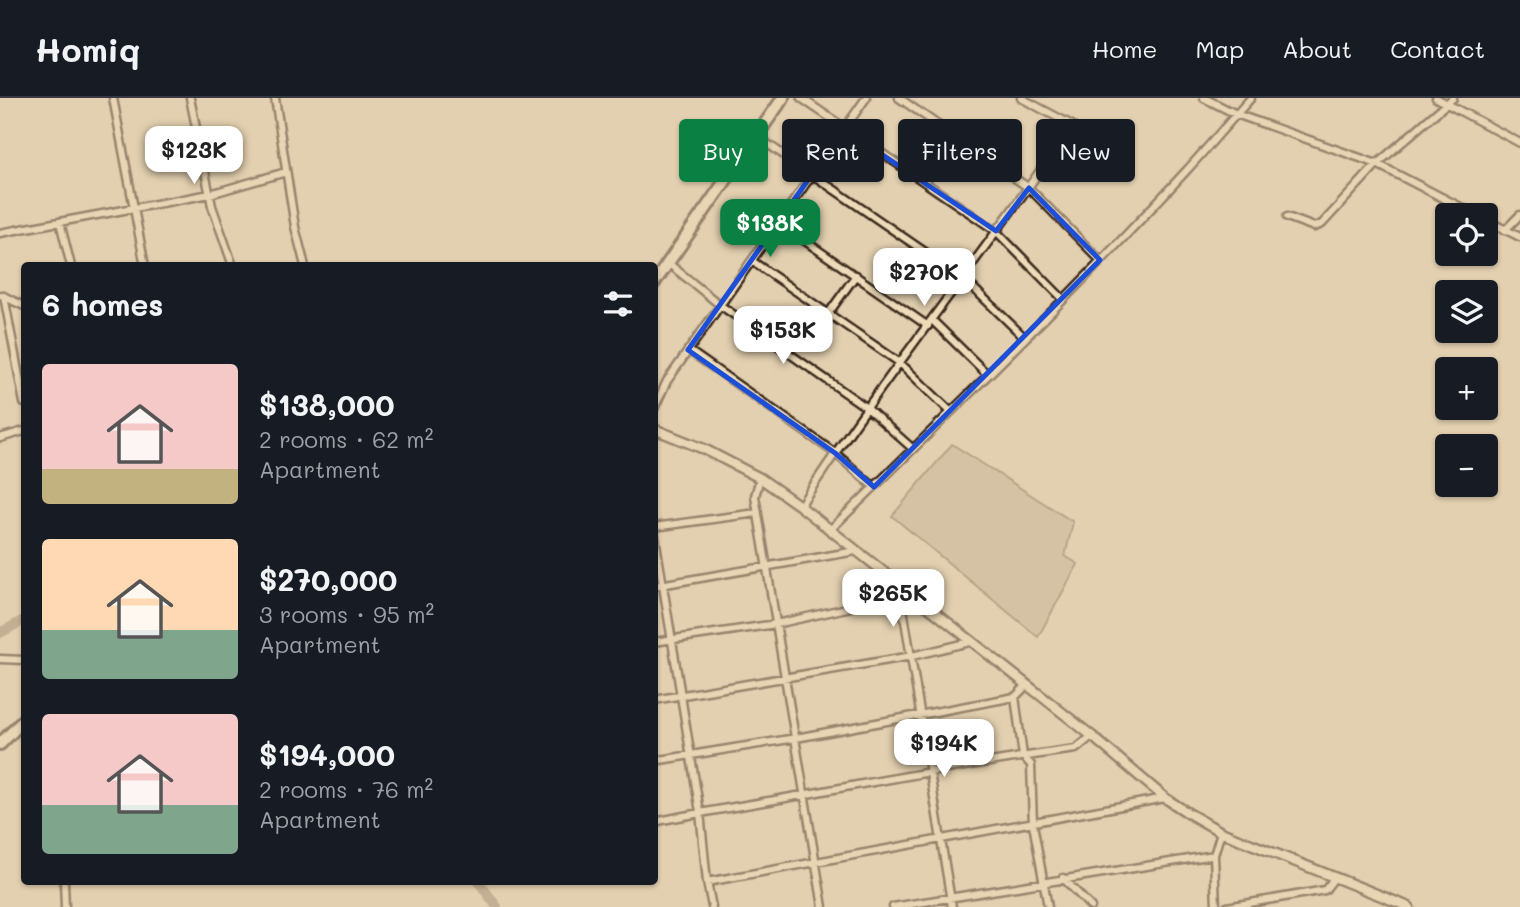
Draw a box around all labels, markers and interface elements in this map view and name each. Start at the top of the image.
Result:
text: Homiq [35,27,140,70]
text: Home [1092,33,1157,64]
text: Map [1195,33,1244,64]
text: About [1282,33,1352,64]
text: Contact [1390,33,1485,64]
chip: Buy [679,119,768,182]
chip: Rent [782,119,884,182]
chip: Filters [898,119,1022,182]
chip: New [1036,119,1135,182]
pin: $123K [145,126,243,186]
text: $123K [161,134,227,164]
pin: $138K [721,200,819,259]
map controls [1435,203,1498,497]
button: locate [1435,203,1498,266]
text: $138K [736,207,804,237]
pin: $270K [875,248,973,308]
text: $270K [889,256,959,286]
button: layers [1435,280,1498,343]
text: 6 homes [42,284,163,324]
icon: filters [599,285,637,323]
pin: $153K [734,306,832,366]
text: $153K [750,314,816,344]
button: + [1435,357,1498,420]
text: $138,000 [259,384,395,424]
icon: home [98,392,182,476]
text: 2 rooms · 62 m² [259,424,433,454]
button: − [1435,434,1498,497]
text: Apartment [259,454,381,484]
text: $270,000 [259,559,397,599]
icon: home [98,567,182,651]
pin: $265K [844,570,942,629]
text: $265K [858,577,928,607]
text: 3 rooms · 95 m² [259,599,434,629]
text: Apartment [259,629,381,659]
pin: $194K [895,720,993,779]
text: $194K [910,727,978,757]
text: $194,000 [259,734,395,774]
icon: home [98,742,182,826]
text: 2 rooms · 76 m² [259,774,433,804]
text: Apartment [259,804,381,834]

